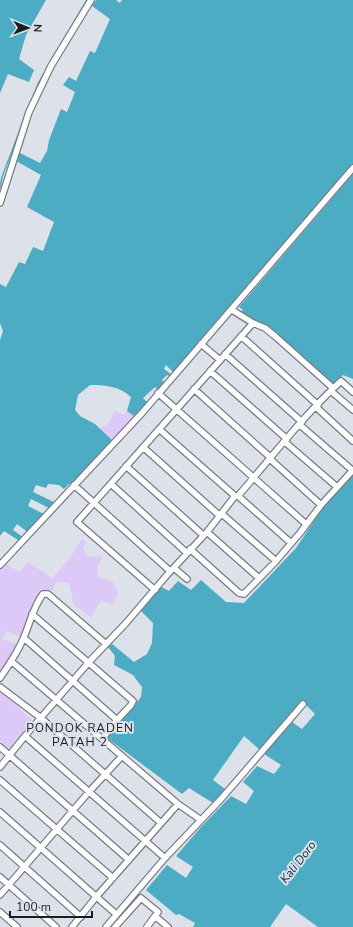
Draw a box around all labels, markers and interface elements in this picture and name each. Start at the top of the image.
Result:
north arrow [8,8,48,48]
text: N [30,24,45,32]
district label: PONDOK RADEN PATAH 2 [26,720,134,750]
water label: Kali Doro [276,837,320,887]
scale bar [10,893,92,919]
text: 100 m [16,899,51,915]

